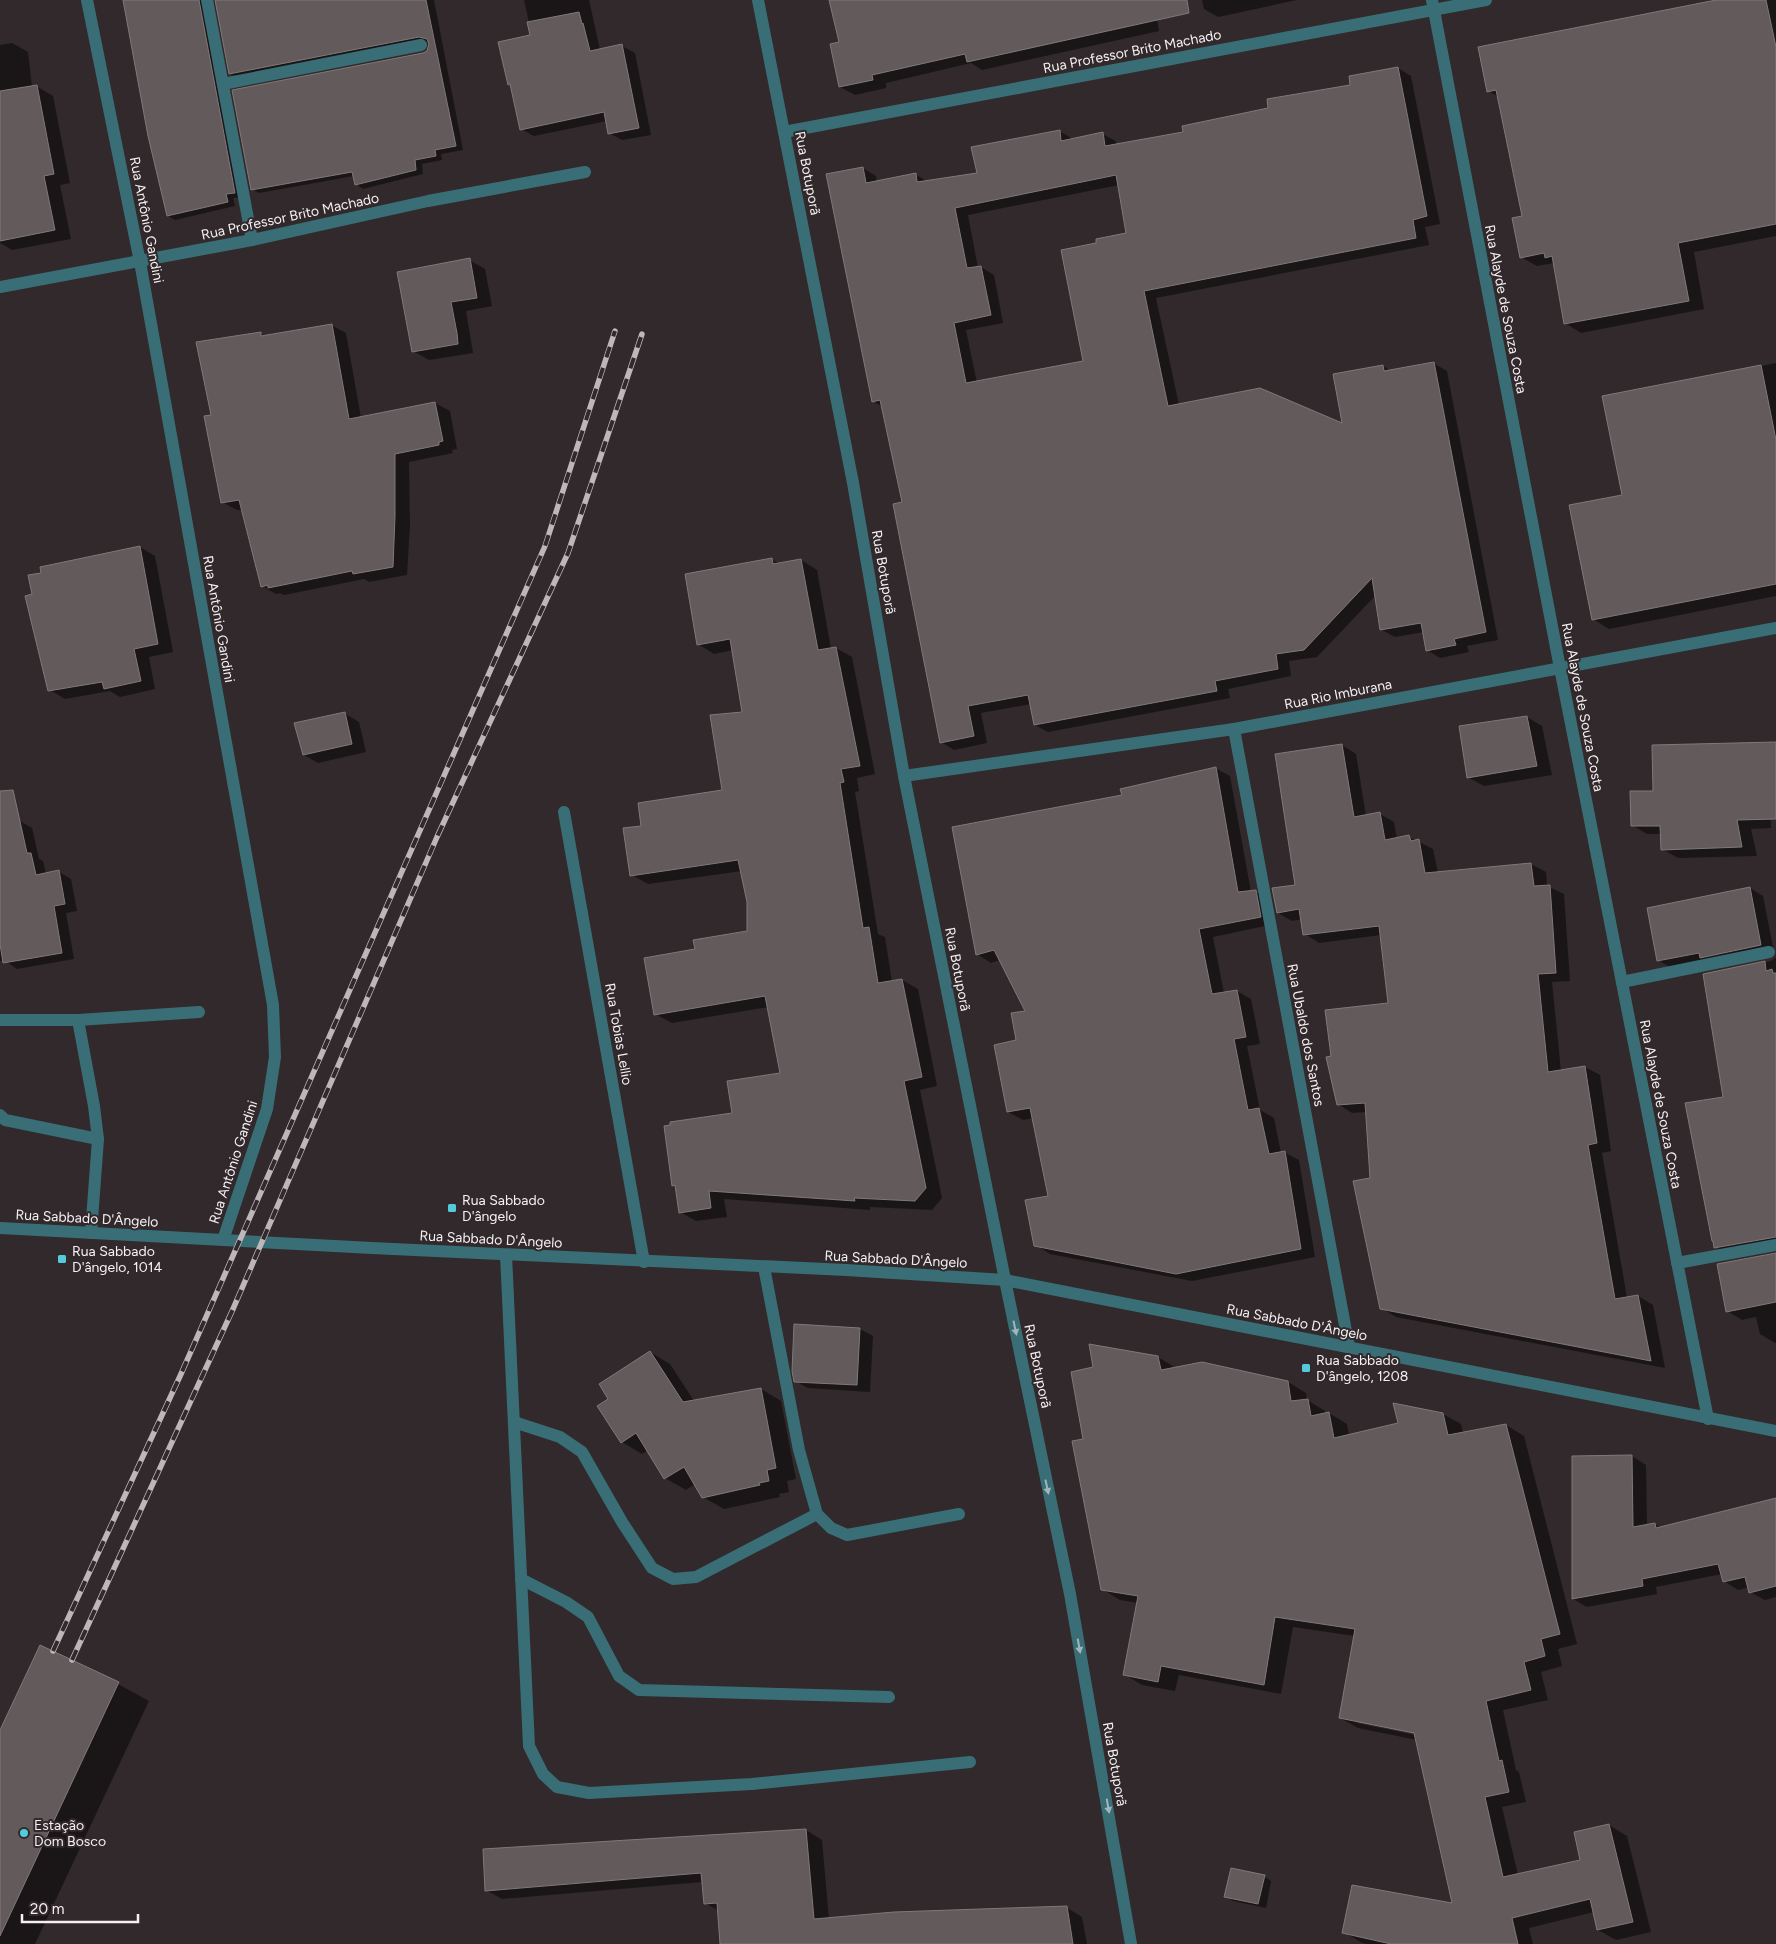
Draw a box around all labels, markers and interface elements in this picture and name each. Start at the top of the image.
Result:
street label: Rua Professor Brito Machado [1041,26,1223,77]
street label: Rua Botuporã [791,130,824,217]
street label: Rua Antônio Gandini [126,155,167,285]
street label: Rua Professor Brito Machado [200,189,381,244]
street label: Rua Alayde de Souza Costa [1481,223,1530,395]
street label: Rua Botuporã [868,529,899,616]
street label: Rua Antônio Gandini [199,554,238,684]
street label: Rua Alayde de Souza Costa [1558,621,1607,793]
street label: Rua Rio Imburana [1283,676,1393,713]
street label: Rua Botuporã [941,926,974,1013]
street label: Rua Ubaldo dos Santos [1283,962,1328,1108]
street label: Rua Tobias Lellio [601,982,636,1086]
street label: Rua Alayde de Souza Costa [1636,1018,1685,1190]
street label: Rua Antônio Gandini [206,1098,261,1226]
place label: Rua Sabbado D'ângelo [462,1192,545,1225]
marker: Rua Sabbado D'ângelo [446,1202,458,1214]
street label: Rua Sabbado D'Ângelo [15,1206,159,1231]
street label: Rua Sabbado D'Ângelo [419,1227,563,1252]
place label: Rua Sabbado D'ângelo, 1014 [72,1243,163,1276]
street label: Rua Sabbado D'Ângelo [824,1247,968,1272]
marker: Rua Sabbado D'ângelo, 1014 [56,1253,68,1265]
street label: Rua Sabbado D'Ângelo [1225,1301,1369,1344]
one-way arrow [1011,1320,1019,1336]
street label: Rua Botuporã [1020,1323,1055,1410]
place label: Rua Sabbado D'ângelo, 1208 [1316,1352,1408,1385]
marker: Rua Sabbado D'ângelo, 1208 [1300,1362,1312,1374]
one-way arrow [1044,1479,1052,1495]
one-way arrow [1076,1639,1084,1655]
street label: Rua Botuporã [1099,1721,1130,1808]
one-way arrow [1104,1799,1112,1815]
place label: Estação Dom Bosco [34,1817,106,1850]
marker: Estação Dom Bosco [18,1827,30,1839]
scale bar [22,1892,139,1924]
text: 20 m [30,1900,64,1918]

